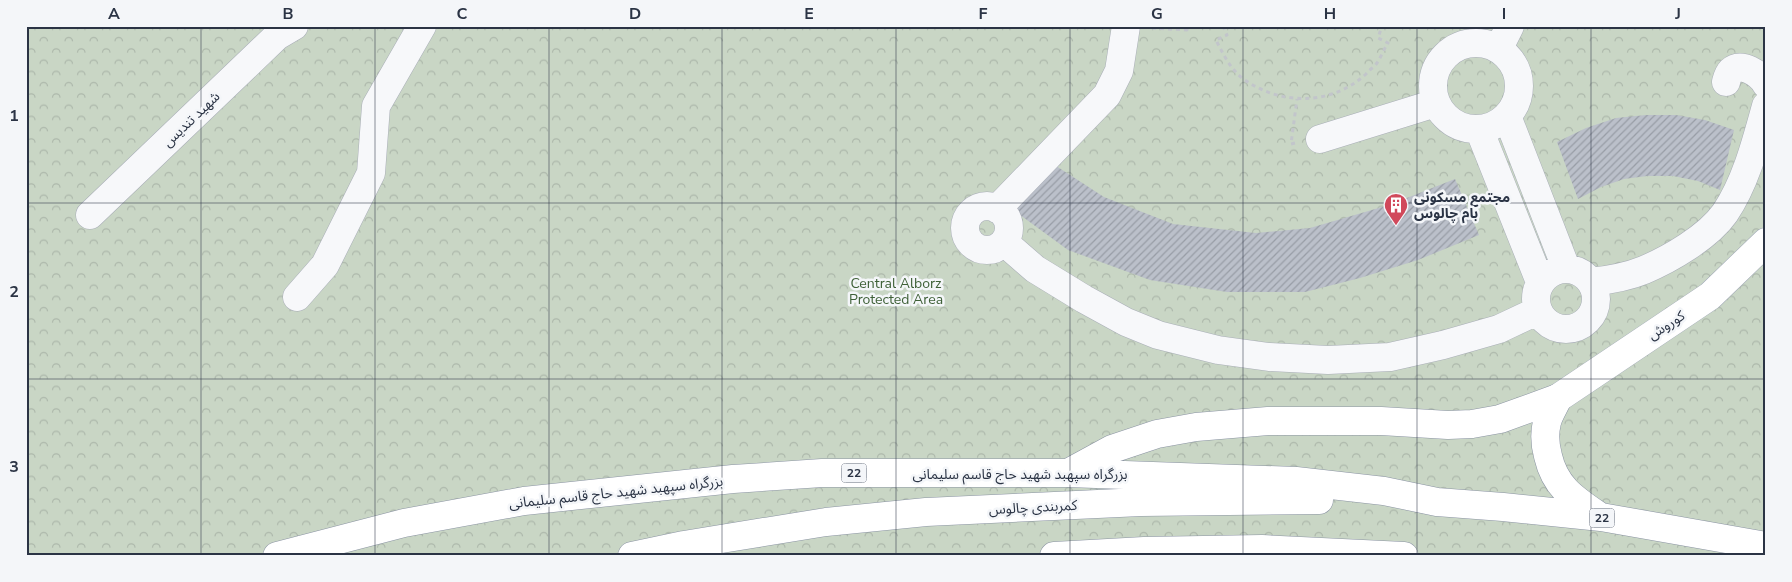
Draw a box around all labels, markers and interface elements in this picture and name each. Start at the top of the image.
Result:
text: A [108,3,120,25]
text: B [282,3,294,25]
text: C [457,3,468,25]
text: D [629,3,641,25]
text: E [804,3,814,25]
text: F [979,3,988,25]
text: G [1151,3,1163,25]
text: H [1324,3,1336,25]
text: I [1502,3,1506,25]
text: J [1674,3,1681,25]
street label: شهید تندیس [159,87,224,151]
text: 1 [9,105,19,127]
place label: مجتمع مسکونی بام چالوس [1414,188,1510,224]
building icon: مجتمع مسکونی بام چالوس [1383,192,1409,226]
park label: Central Alborz Protected Area [849,274,943,309]
text: 2 [9,281,19,303]
street label: کوروش [1644,306,1689,344]
text: 3 [9,456,19,478]
road number: 22 [842,463,866,482]
street label: بزرگراه سپهبد شهید حاج قاسم سلیمانی [912,465,1128,485]
street label: بزرگراه سپهبد شهید حاج قاسم سلیمانی [508,472,724,514]
street label: کمربندی چالوس [988,496,1078,519]
road number: 22 [1590,508,1614,528]

